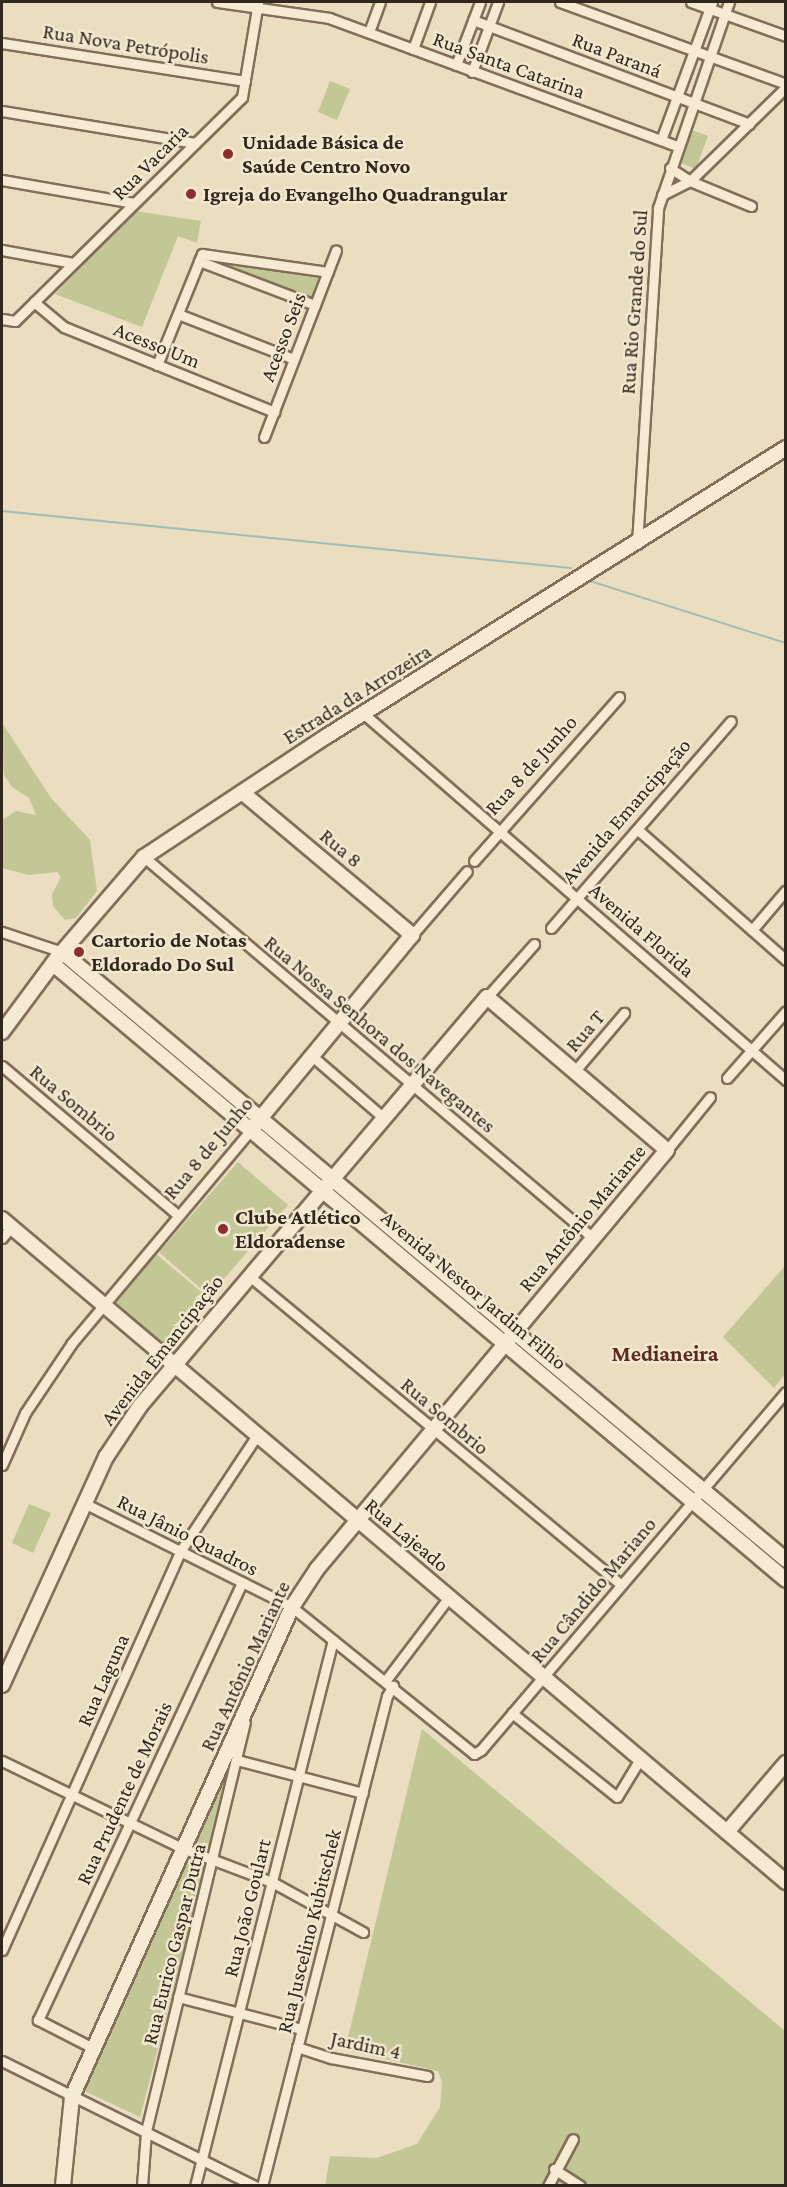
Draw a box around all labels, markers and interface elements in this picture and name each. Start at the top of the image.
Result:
street label: Rua Nova Petrópolis [41,18,211,70]
street label: Rua Santa Catarina [429,26,589,104]
street label: Rua Paraná [569,26,665,84]
street label: Rua Vacaria [106,118,194,206]
place label: Unidade Básica de Saúde Centro Novo [242,129,410,179]
marker: Unidade Básica de Saúde Centro Novo [219,145,237,163]
place label: Igreja do Evangelho Quadrangular [203,181,508,207]
marker: Igreja do Evangelho Quadrangular [184,187,198,201]
street label: Rua Rio Grande do Sul [615,209,653,395]
street label: Acesso Seis [254,289,312,385]
street label: Acesso Um [110,316,204,374]
street label: Estrada da Arrozeira [278,638,436,750]
street label: Rua 8 de Junho [479,710,583,820]
street label: Avenida Emancipação [556,733,696,889]
street label: Rua 8 [315,823,367,873]
street label: Avenida Florida [584,877,700,983]
place label: Cartorio de Notas Eldorado Do Sul [91,927,247,977]
street label: Rua Nossa Senhora dos Navegantes [259,930,501,1138]
marker: Cartorio de Notas Eldorado Do Sul [72,945,86,959]
street label: Rua T [560,1005,610,1057]
street label: Rua Sombrio [25,1059,123,1147]
street label: Rua 8 de Junho [158,1092,258,1204]
street label: Rua Antônio Mariante [513,1139,651,1297]
place label: Clube Atlético Eldoradense [235,1204,361,1254]
street label: Avenida Nestor Jardim Filho [376,1205,572,1375]
marker: Clube Atlético Eldoradense [216,1222,230,1236]
street label: Avenida Emancipação [95,1269,229,1431]
district label: Medianeira [612,1341,718,1367]
street label: Rua Sombrio [396,1372,494,1460]
street label: Rua Jânio Quadros [113,1489,263,1581]
street label: Rua Lajeado [360,1493,454,1577]
street label: Rua Cândido Mariano [525,1512,661,1668]
street label: Rua Antônio Mariante [195,1577,295,1755]
street label: Rua Laguna [71,1630,135,1730]
street label: Rua Prudente de Morais [70,1697,178,1889]
street label: Rua Juscelino Kubitschek [271,1826,347,2036]
street label: Rua João Goulart [218,1836,276,1980]
street label: Rua Eurico Gaspar Dutra [137,1841,211,2047]
street label: Jardim 4 [329,2025,403,2065]

